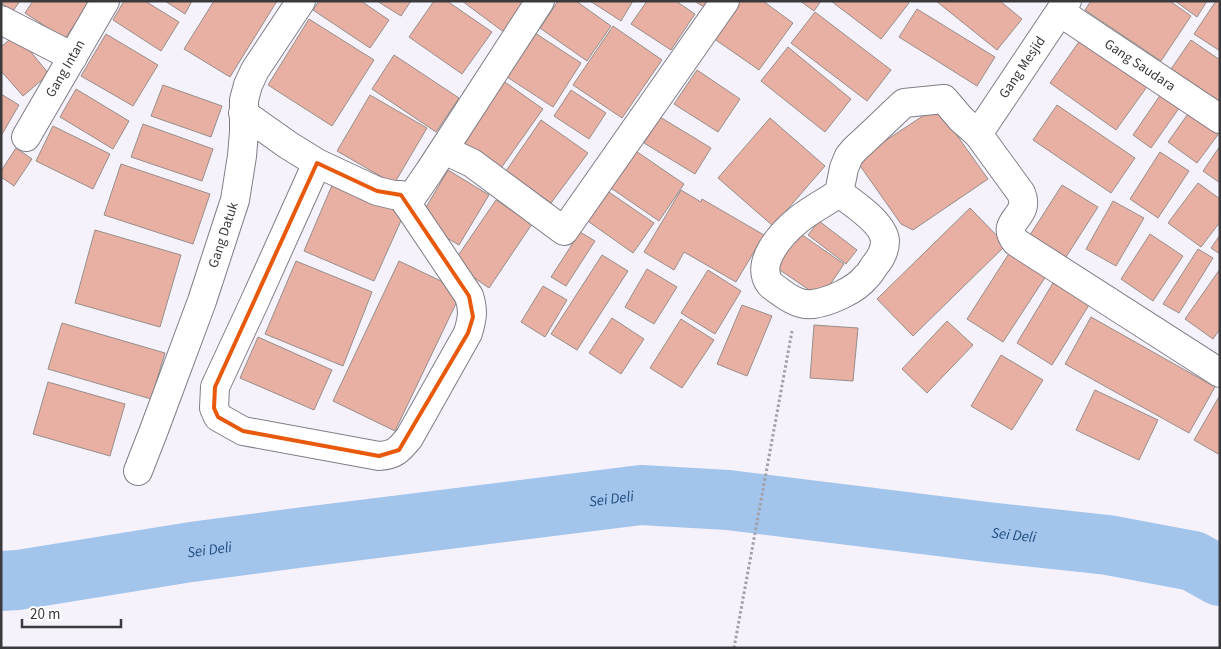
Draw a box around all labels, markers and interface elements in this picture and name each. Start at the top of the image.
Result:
street label: Gang Mesjid [994,32,1051,103]
street label: Gang Saudara [1100,34,1179,96]
street label: Gang Intan [41,36,90,101]
street label: Gang Datuk [203,200,244,271]
water label: Sei Deli [588,485,635,512]
water label: Sei Deli [990,522,1038,548]
water label: Sei Deli [186,536,234,563]
scale bar [22,596,121,628]
text: 20 m [30,604,60,625]

